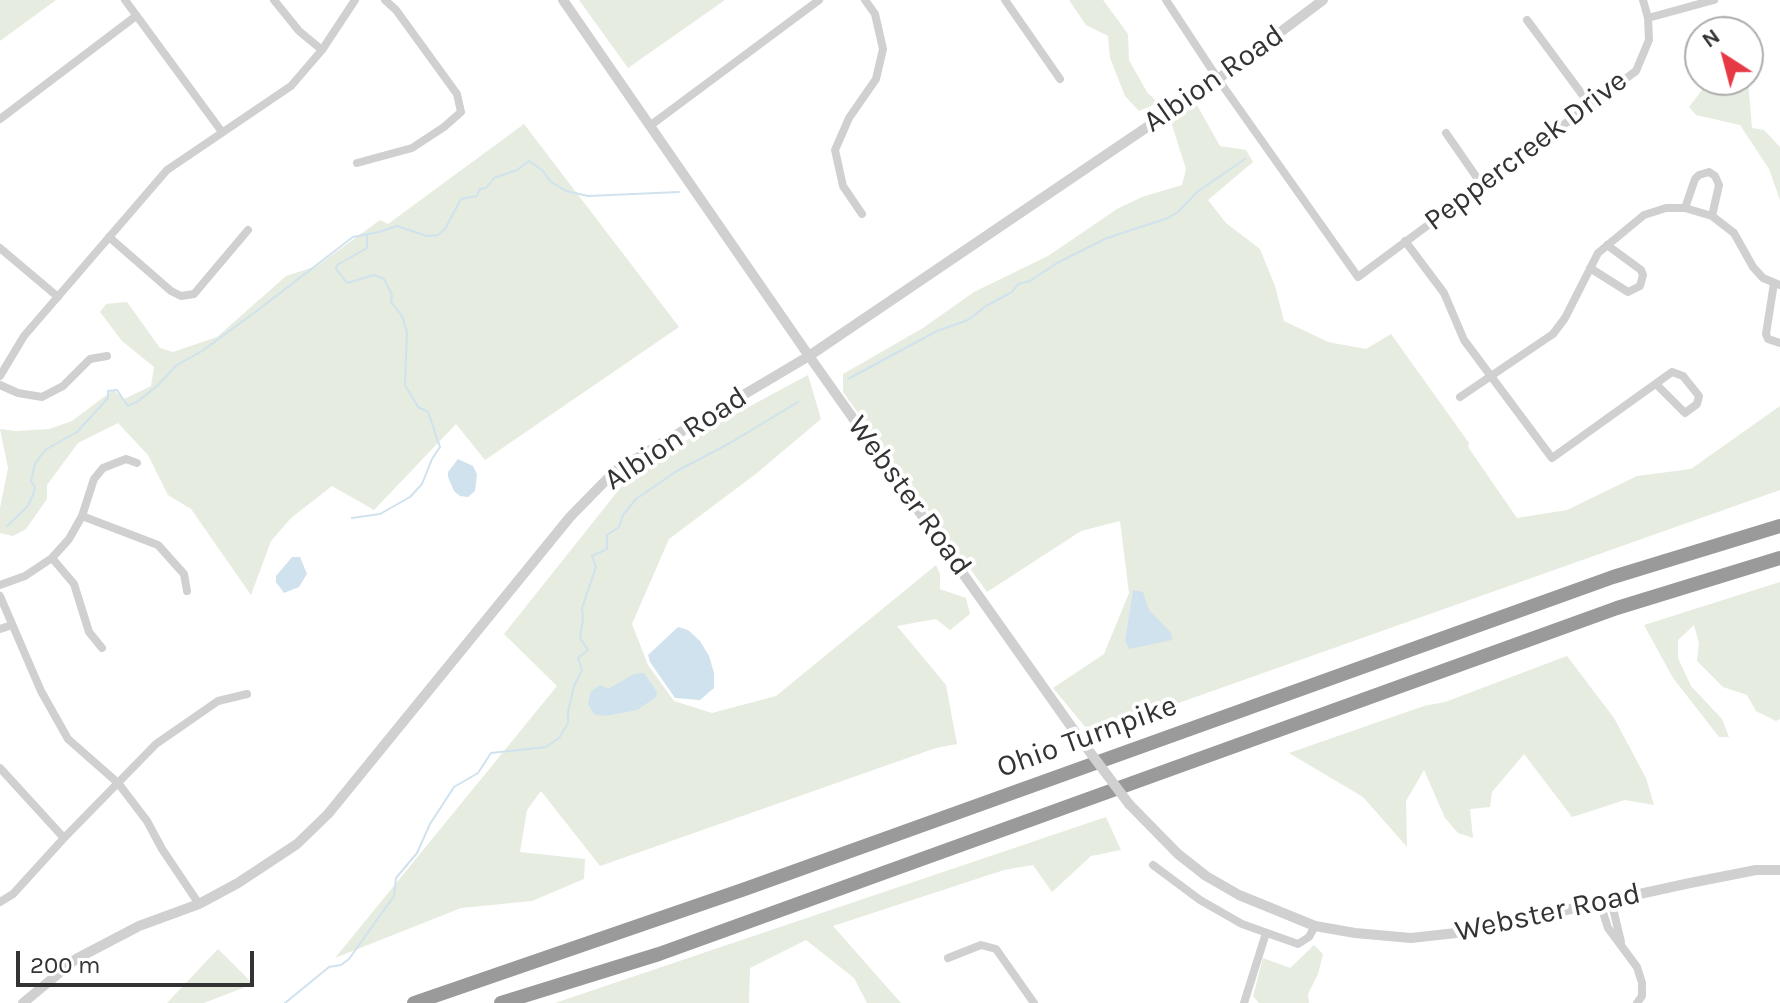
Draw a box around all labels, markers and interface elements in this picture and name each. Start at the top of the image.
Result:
north arrow [1684,16,1764,96]
street label: Albion Road [1137,17,1291,141]
text: N [1697,23,1725,53]
street label: Peppercreek Drive [1418,63,1634,239]
street label: Albion Road [598,380,754,498]
street label: Webster Road [839,409,979,583]
street label: Ohio Turnpike [992,688,1182,786]
street label: Webster Road [1452,876,1644,950]
scale bar [20,935,258,985]
text: 200 m [30,951,101,979]

